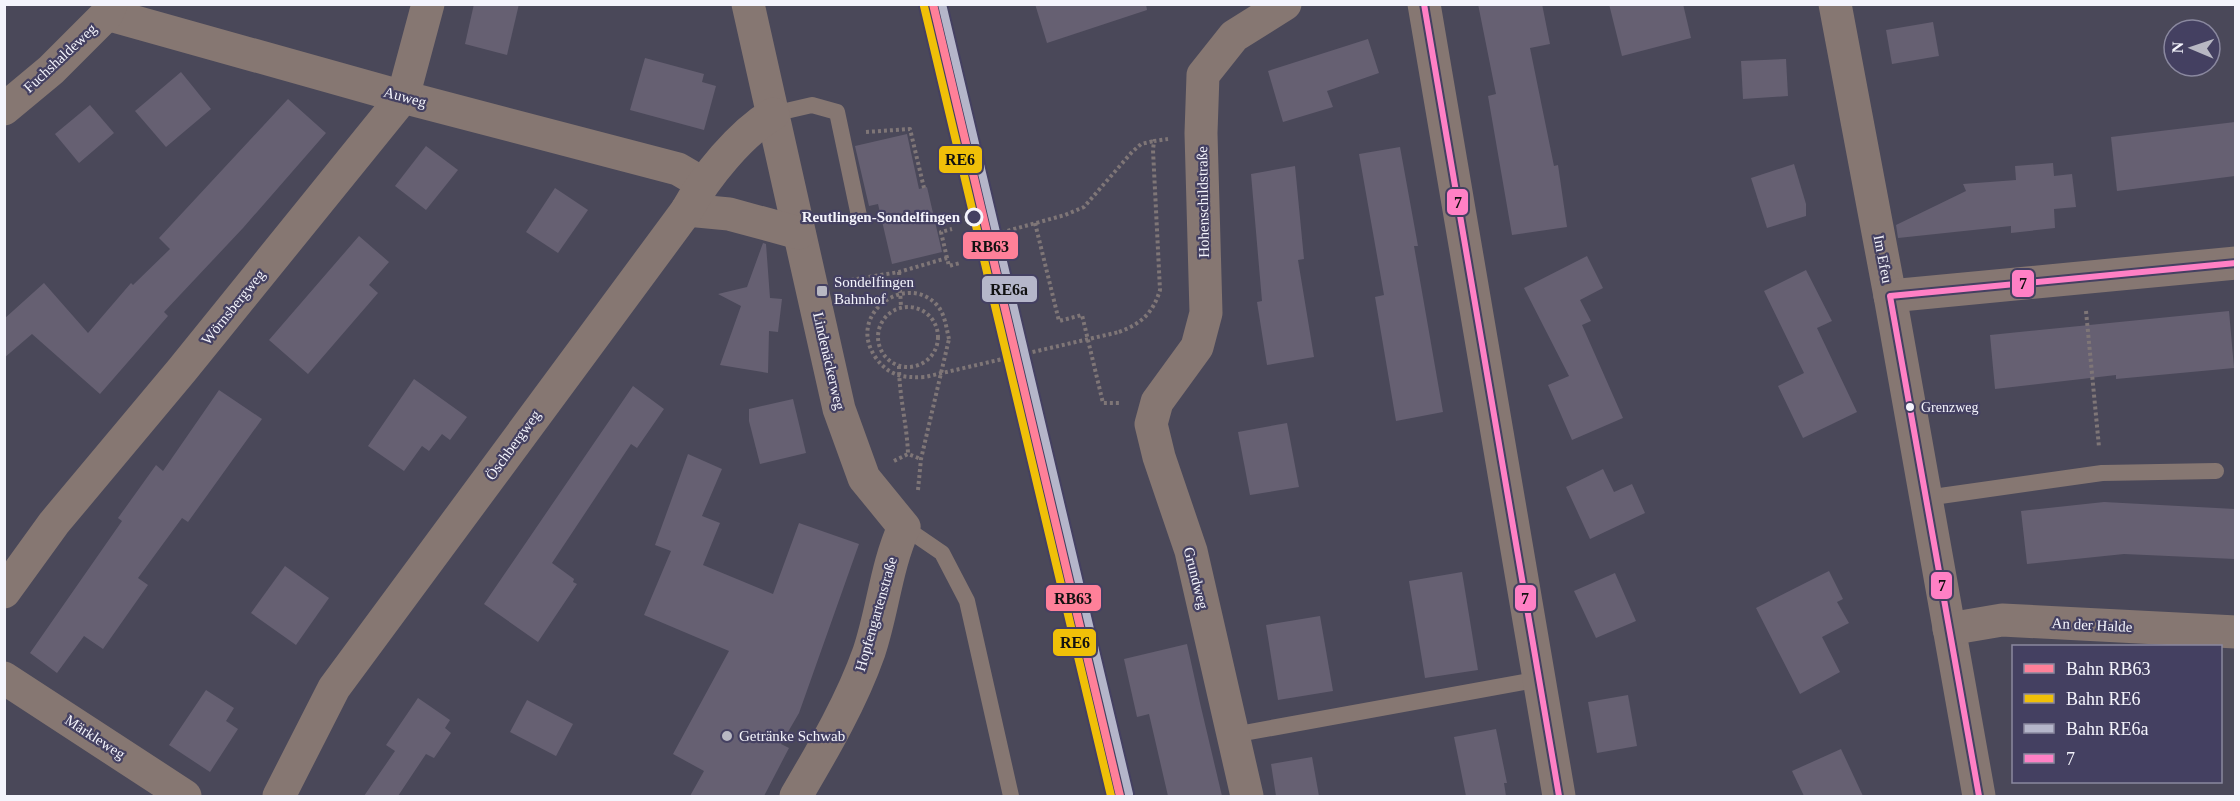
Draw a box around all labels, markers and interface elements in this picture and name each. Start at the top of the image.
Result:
north arrow [2162,18,2222,78]
street label: Fuchshaldeweg [20,20,100,96]
text: N [2169,41,2186,54]
street label: Auweg [382,84,428,110]
line badge: RE6 [938,145,983,174]
street label: Hohenschildstraße [1194,146,1212,258]
text: RE6 [945,151,975,168]
line badge: 7 [1446,188,1469,216]
text: 7 [1454,194,1462,211]
marker: Reutlingen-Sondelfingen [965,208,983,226]
place label: Reutlingen-Sondelfingen [802,209,961,225]
line badge: RB63 [962,231,1019,260]
street label: Im Efeu [1870,234,1896,285]
text: RB63 [971,238,1009,255]
street label: Wörnsbergweg [198,266,268,348]
line badge: 7 [2011,269,2035,298]
place label: Sondelfingen Bahnhof [834,274,914,307]
line badge: RE6a [981,275,1038,303]
text: 7 [2019,275,2027,292]
text: RE6a [990,281,1028,298]
marker: Sondelfingen Bahnhof [815,284,829,298]
street label: Lindenäckerweg [810,311,848,412]
place label: Grenzweg [1921,400,1979,415]
marker: Grenzweg [1904,401,1916,413]
street label: Öschbergweg [482,407,544,483]
street label: Grundweg [1181,545,1212,611]
street label: Hopfengartenstraße [852,555,900,673]
line badge: 7 [1930,571,1953,600]
text: 7 [1938,577,1946,594]
line badge: RB63 [1045,584,1102,612]
line badge: 7 [1514,584,1537,612]
text: RB63 [1054,590,1092,607]
text: 7 [1521,590,1529,607]
street label: An der Halde [2051,615,2133,635]
line badge: RE6 [1052,628,1097,657]
text: RE6 [1060,634,1090,651]
legend [2012,645,2222,783]
text: Bahn RB63 [2066,659,2151,679]
text: Bahn RE6 [2066,689,2141,709]
street label: Märkleweg [62,712,128,763]
text: Bahn RE6a [2066,719,2149,739]
place label: Getränke Schwab [739,728,845,744]
marker: Getränke Schwab [720,729,734,743]
text: 7 [2066,749,2075,769]

